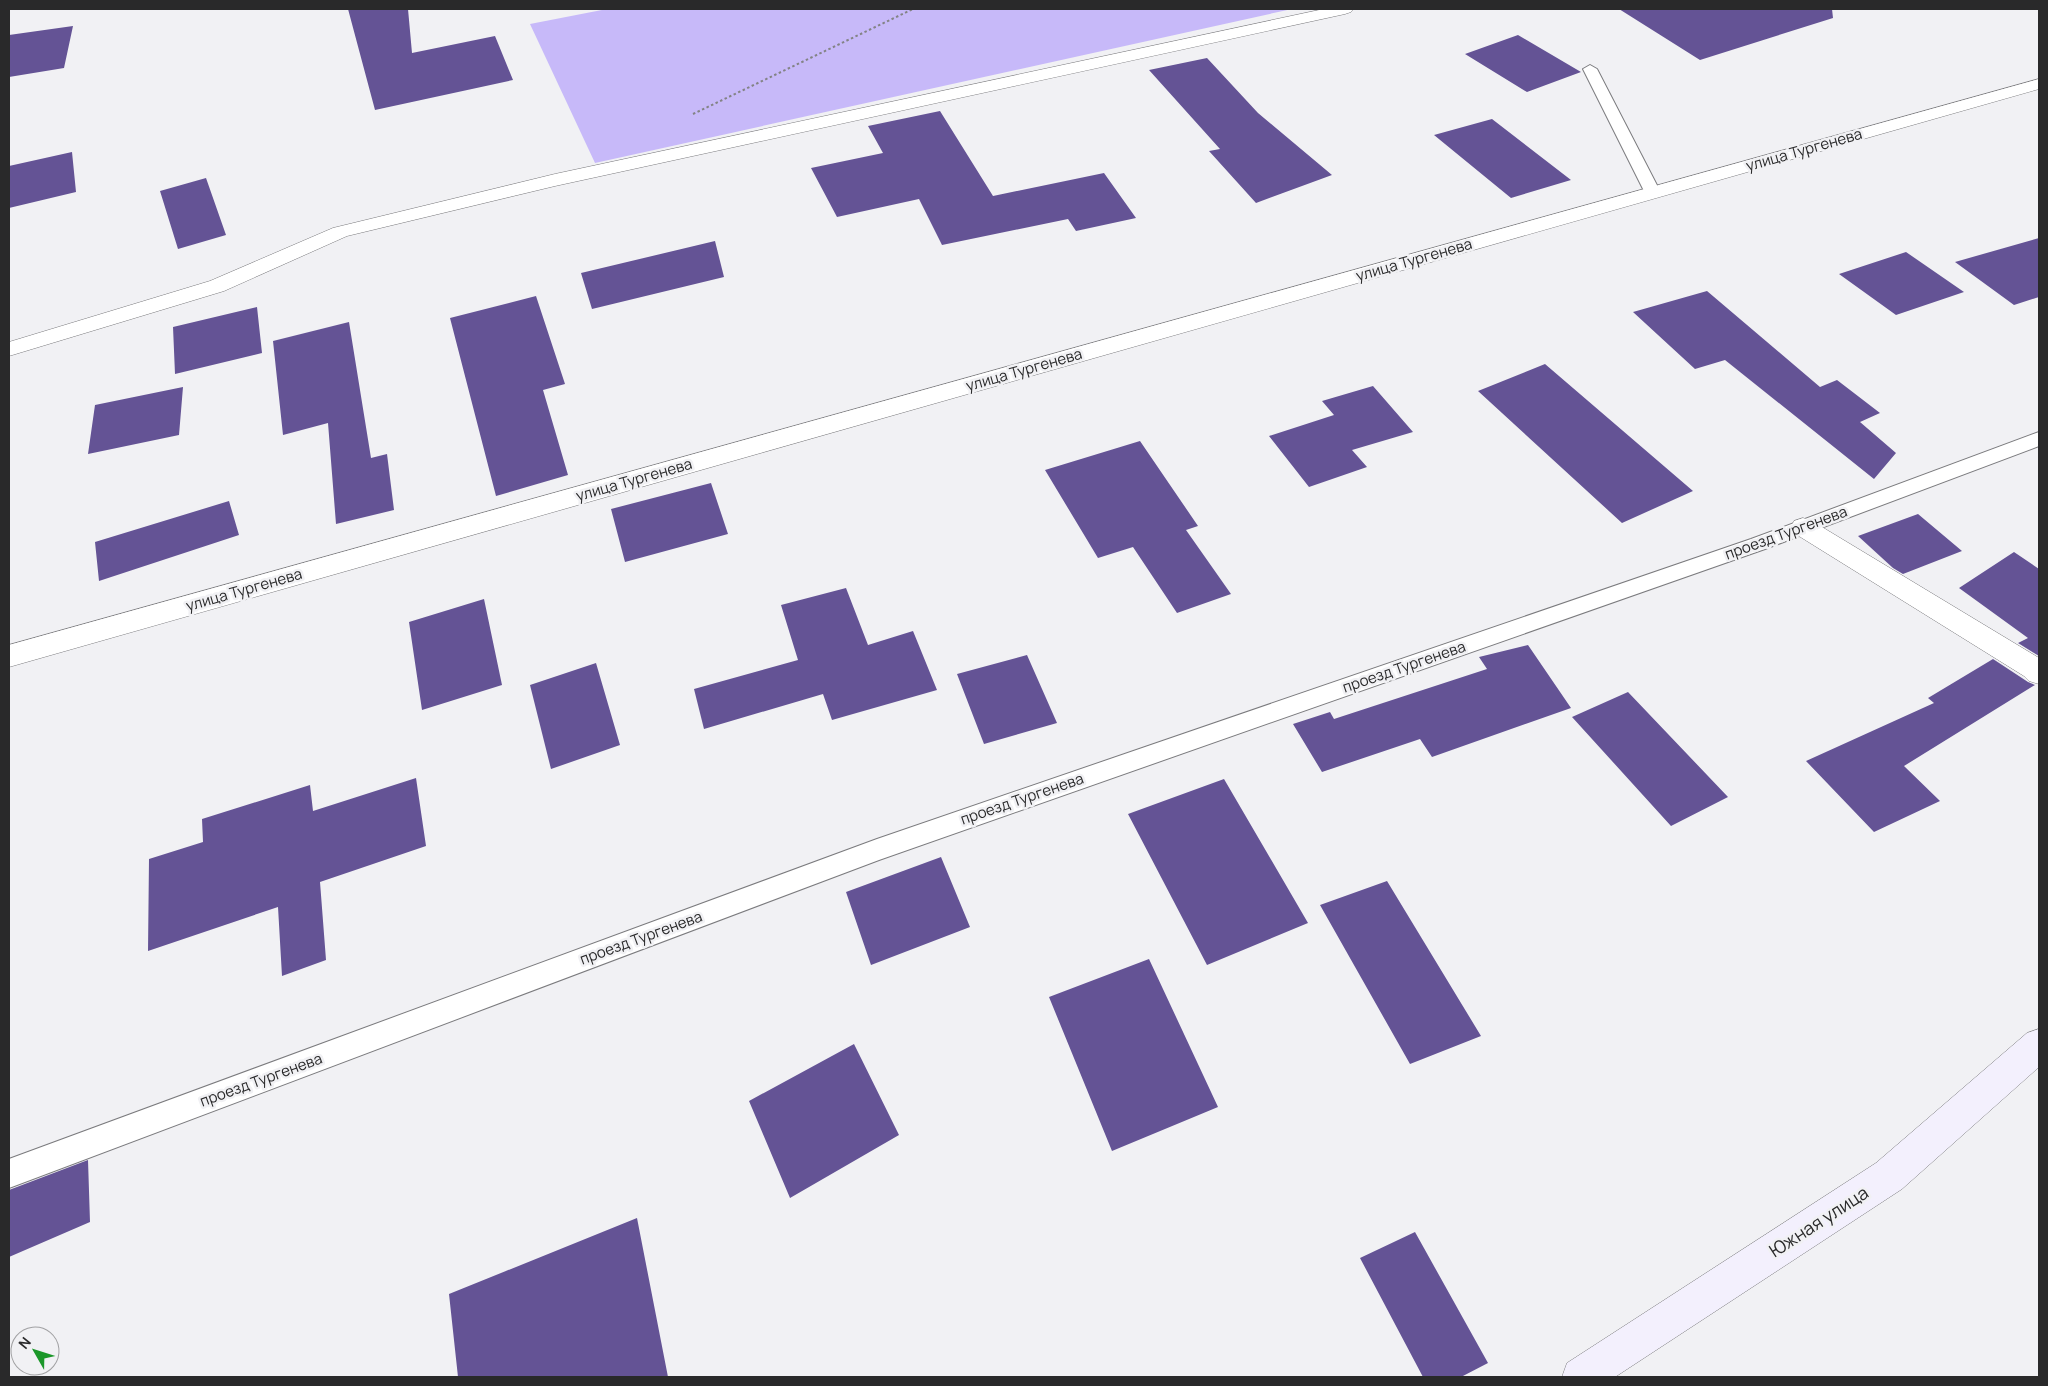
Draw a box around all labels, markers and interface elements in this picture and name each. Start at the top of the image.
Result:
street label: улица Тургенева [1743,123,1864,176]
street label: улица Тургенева [1353,233,1474,286]
street label: улица Тургенева [963,343,1084,396]
street label: улица Тургенева [573,453,694,506]
street label: проезд Тургенева [1722,501,1850,564]
street label: улица Тургенева [183,563,304,616]
street label: проезд Тургенева [1340,636,1468,697]
street label: проезд Тургенева [958,768,1086,829]
street label: проезд Тургенева [577,906,705,969]
street label: проезд Тургенева [197,1048,325,1111]
street label: Южная улица [1764,1180,1873,1262]
north arrow [10,1326,60,1376]
text: N [14,1333,35,1352]

